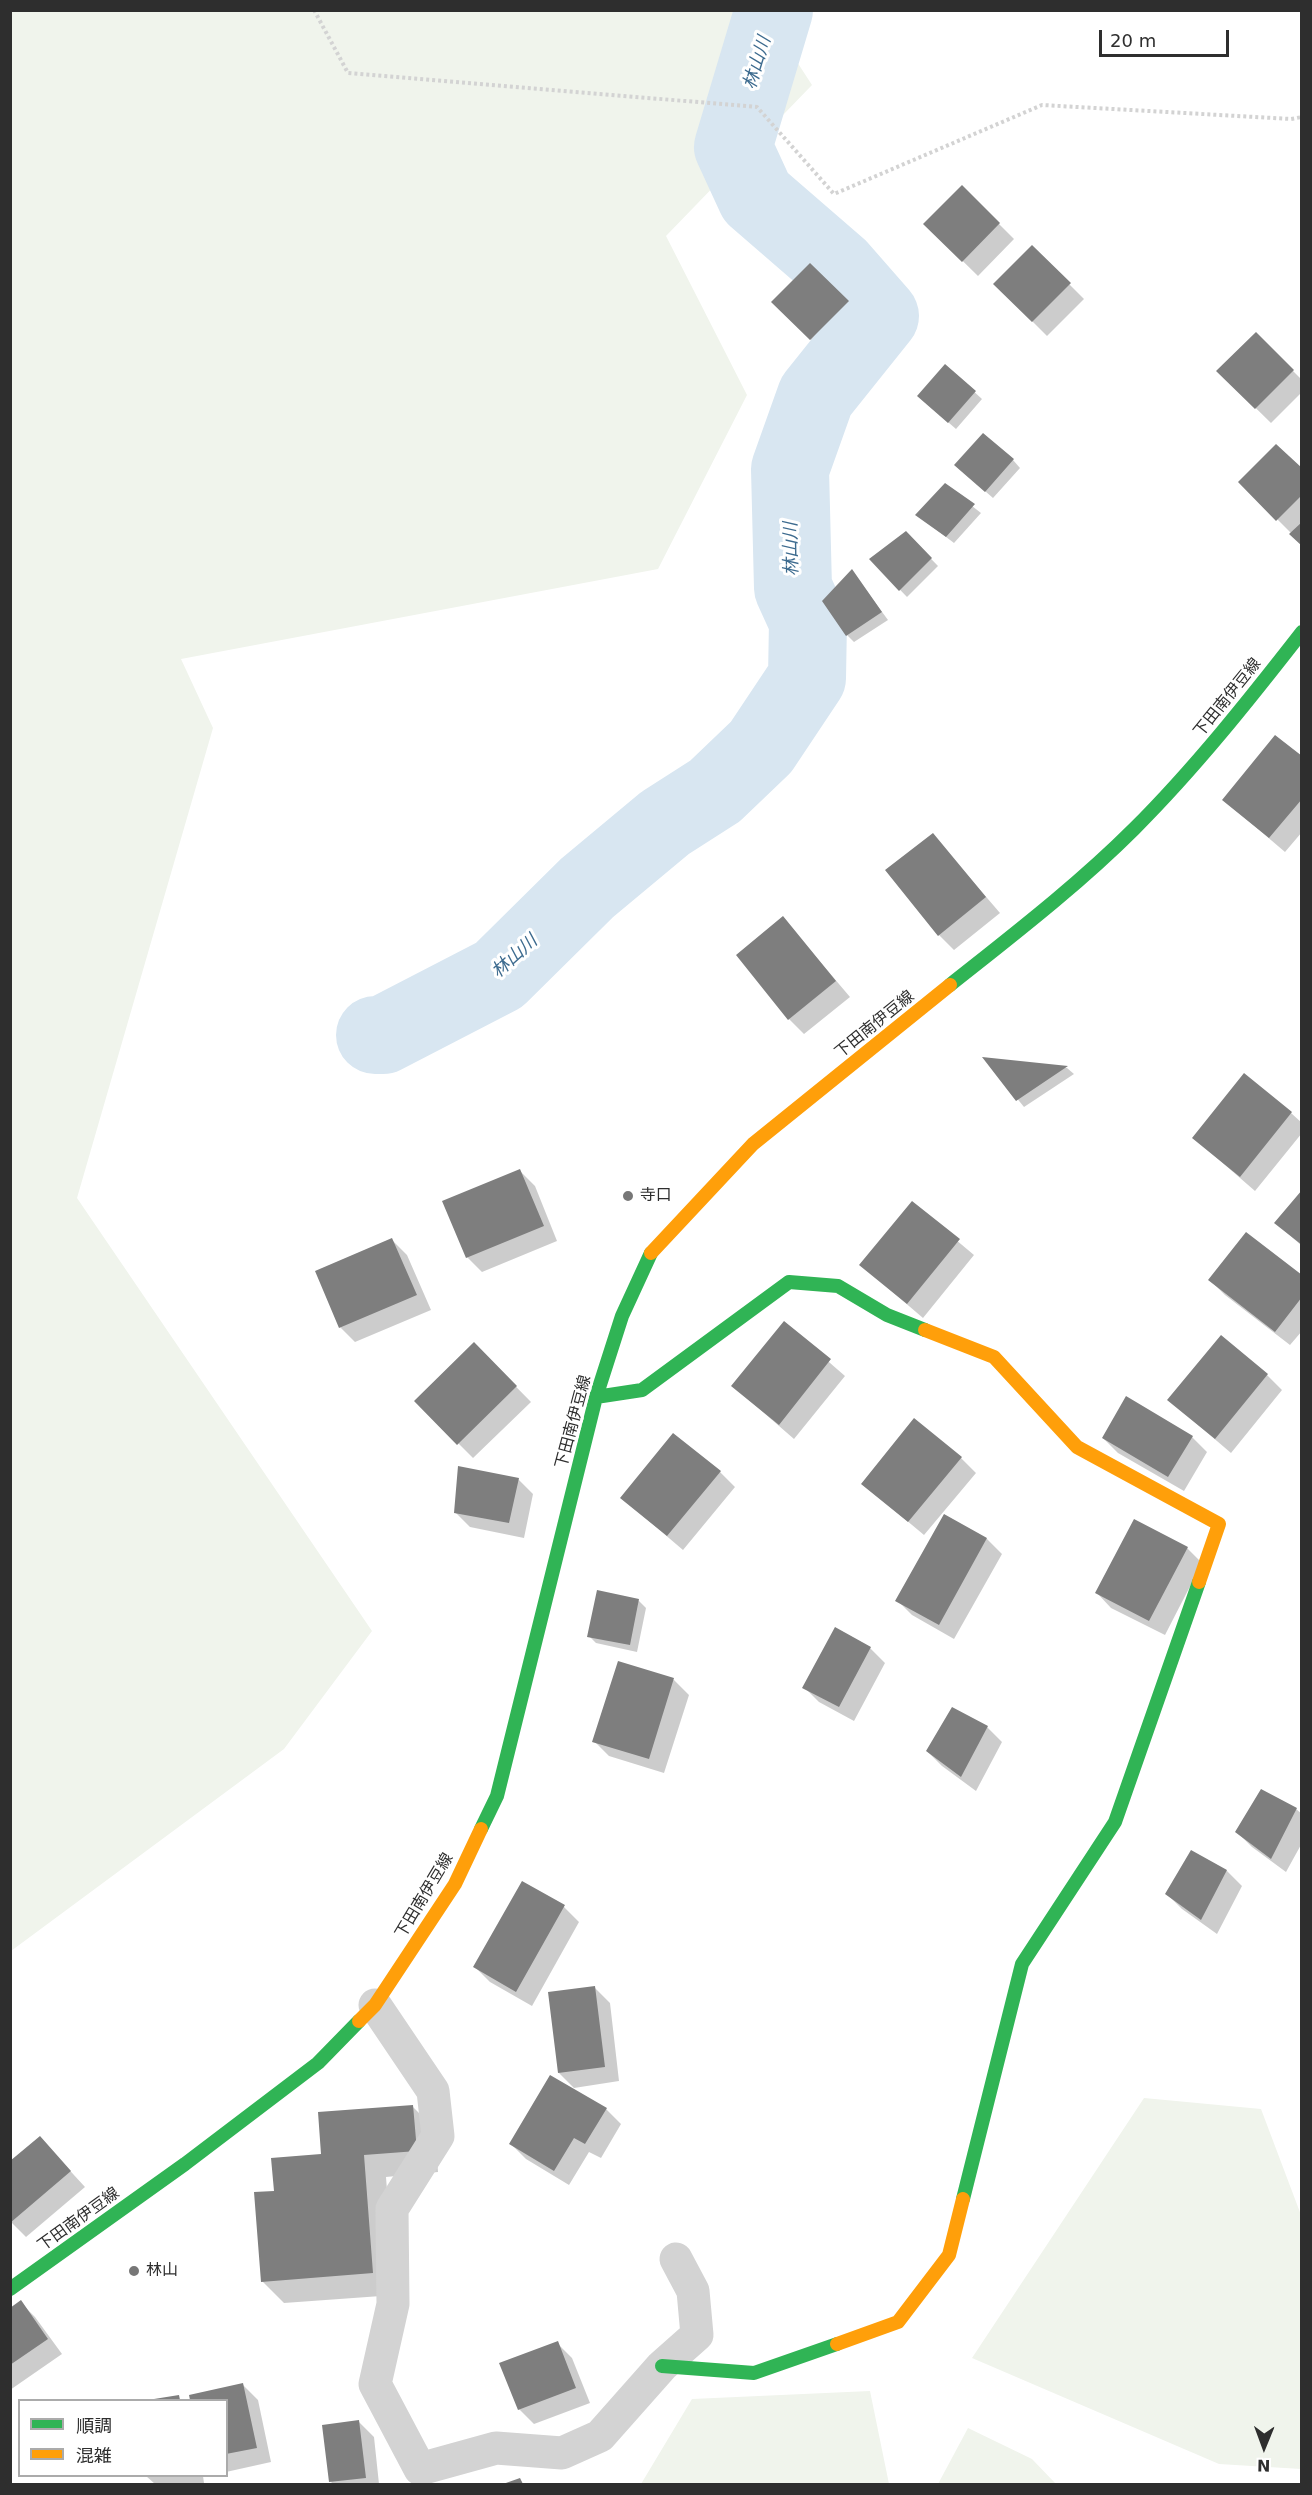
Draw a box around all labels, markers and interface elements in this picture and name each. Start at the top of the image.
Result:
scale bar [1102,18,1232,56]
text: 20 m [1110,30,1156,51]
water label: 林山川 [740,34,776,92]
water label: 林山川 [781,522,803,576]
street label: 下田南伊豆線 [1190,655,1266,741]
water label: 林山川 [488,931,542,983]
street label: 下田南伊豆線 [832,987,918,1063]
place label: 寺口 [640,1186,672,1206]
marker: 寺口 [621,1189,635,1203]
street label: 下田南伊豆線 [552,1373,596,1471]
street label: 下田南伊豆線 [392,1850,458,1942]
street label: 下田南伊豆線 [35,2184,123,2256]
place label: 林山 [146,2261,178,2281]
marker: 林山 [127,2264,141,2278]
legend [18,2399,228,2477]
text: 順調 [76,2415,112,2436]
north arrow [1234,2417,1294,2477]
text: 混雑 [76,2445,112,2466]
text: N [1257,2456,1271,2475]

